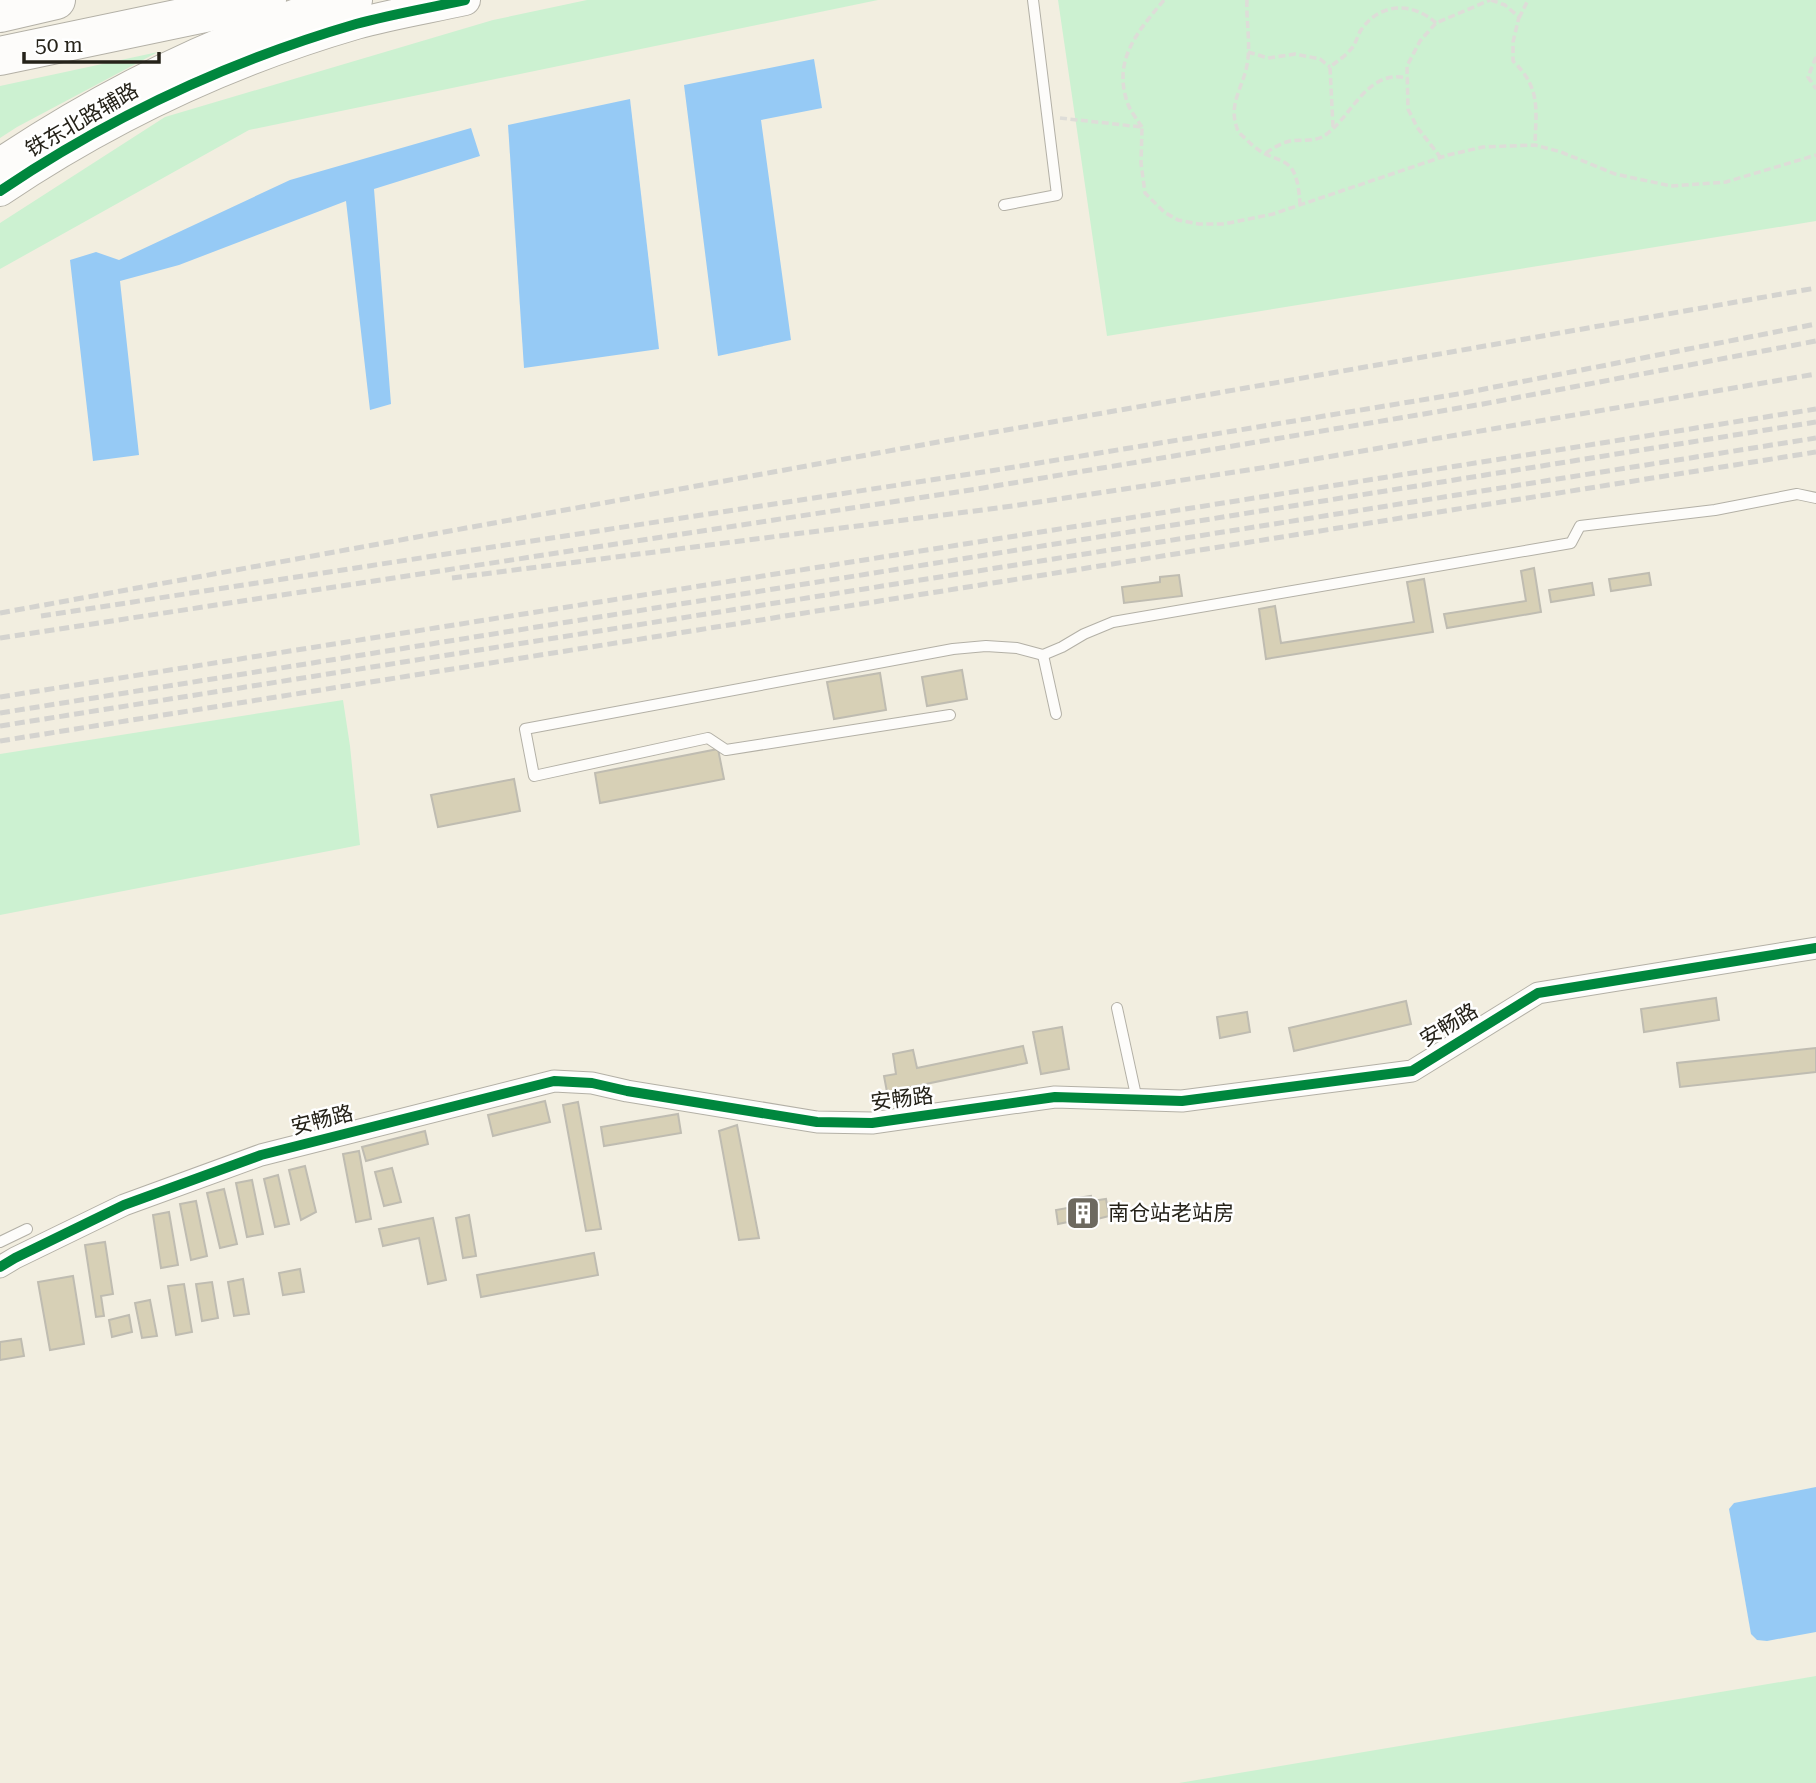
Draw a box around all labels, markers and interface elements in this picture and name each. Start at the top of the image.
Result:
scale bar [24,21,159,65]
text: 50 m [35,33,83,57]
street label: 铁东北路辅路 [21,78,143,162]
street label: 安畅路 [1416,998,1482,1052]
street label: 安畅路 [869,1083,935,1115]
street label: 安畅路 [289,1101,355,1139]
building icon: 南仓站老站房 [1064,1194,1102,1232]
place label: 南仓站老站房 [1108,1201,1234,1225]

